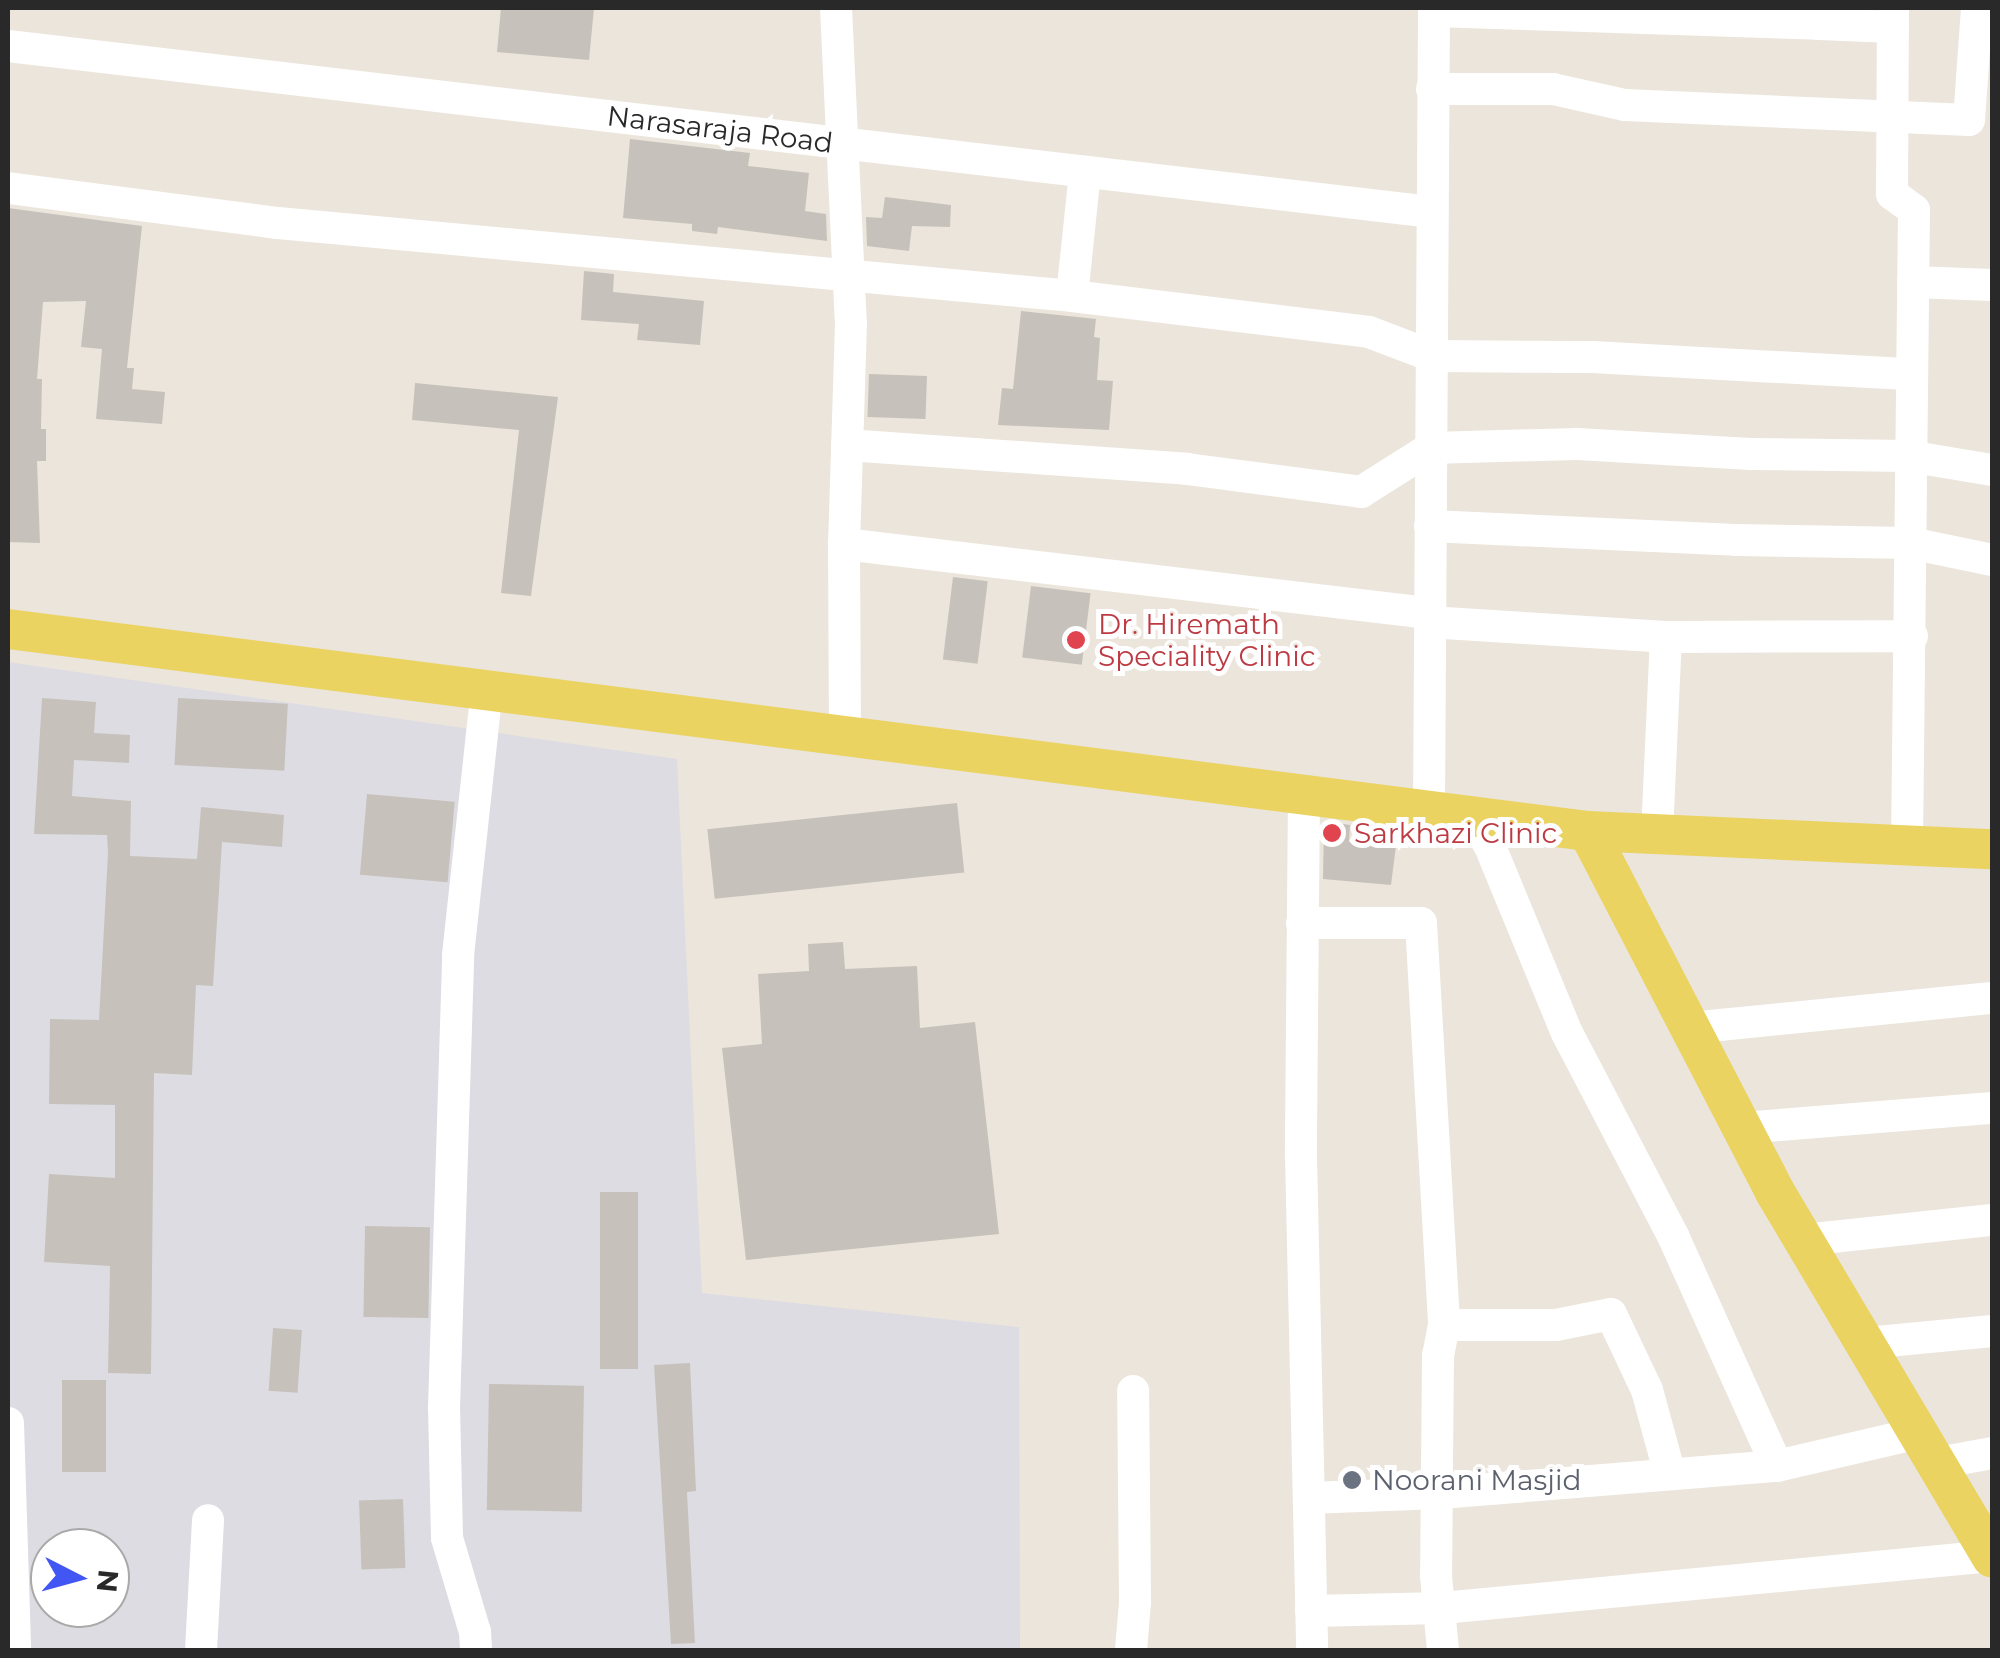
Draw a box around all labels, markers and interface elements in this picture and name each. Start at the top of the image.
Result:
street label: Narasaraja Road [605,98,835,160]
place label: Dr. Hiremath Speciality Clinic [1098,607,1316,673]
marker: Dr. Hiremath Speciality Clinic [1063,627,1089,653]
place label: Sarkhazi Clinic [1354,816,1557,850]
marker: Sarkhazi Clinic [1319,820,1345,846]
place label: Noorani Masjid [1372,1463,1581,1497]
marker: Noorani Masjid [1341,1469,1363,1491]
north arrow [30,1528,130,1628]
text: N [90,1568,126,1594]

